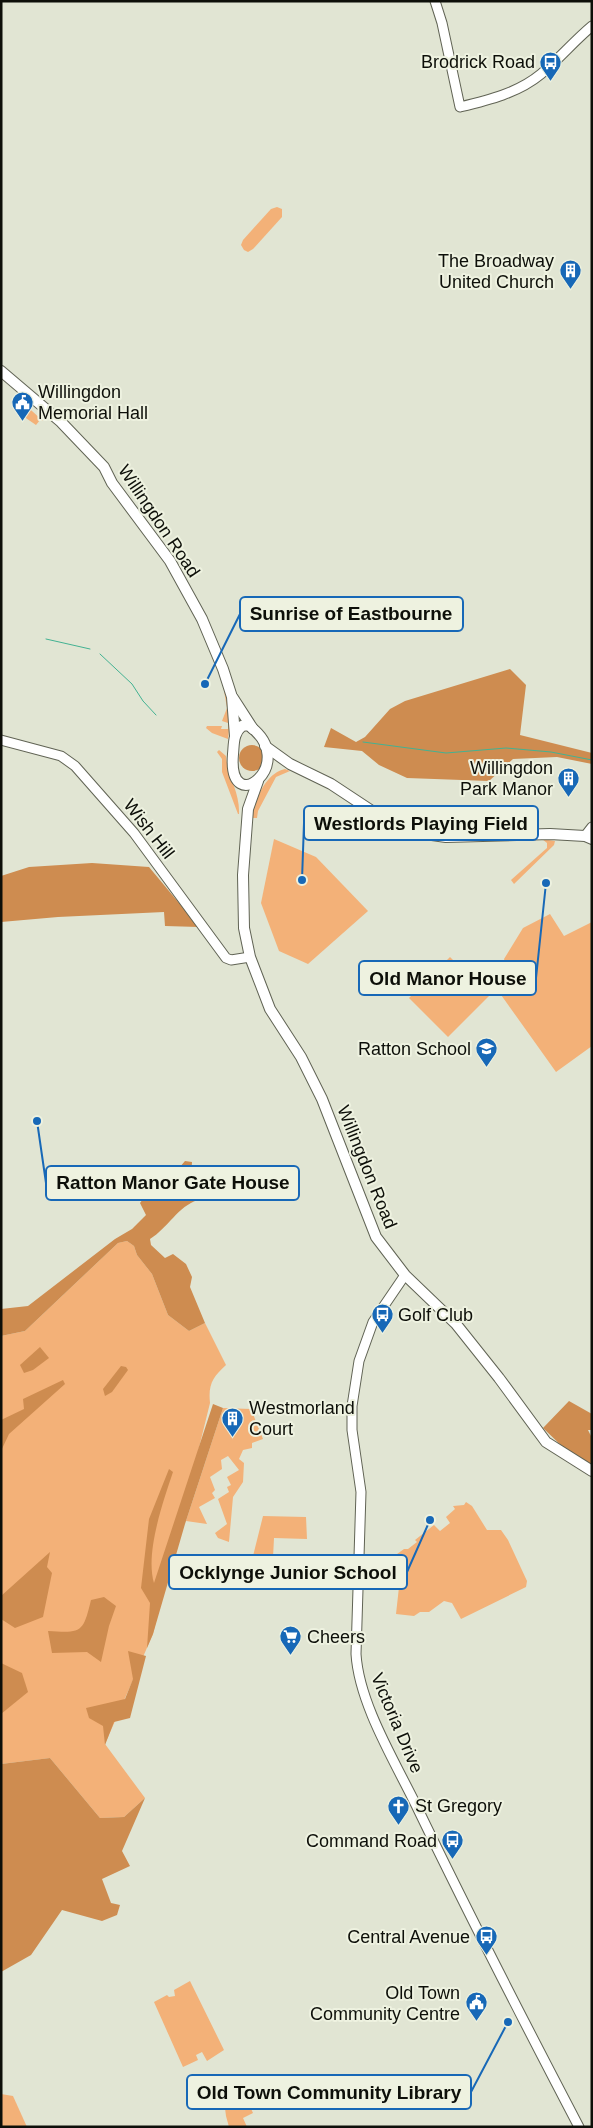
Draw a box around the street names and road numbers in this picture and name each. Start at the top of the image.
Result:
street label: Willingdon Road [114,461,204,581]
street label: Wish Hill [120,795,178,863]
street label: Willingdon Road [333,1102,401,1232]
street label: Victoria Drive [367,1670,427,1776]

